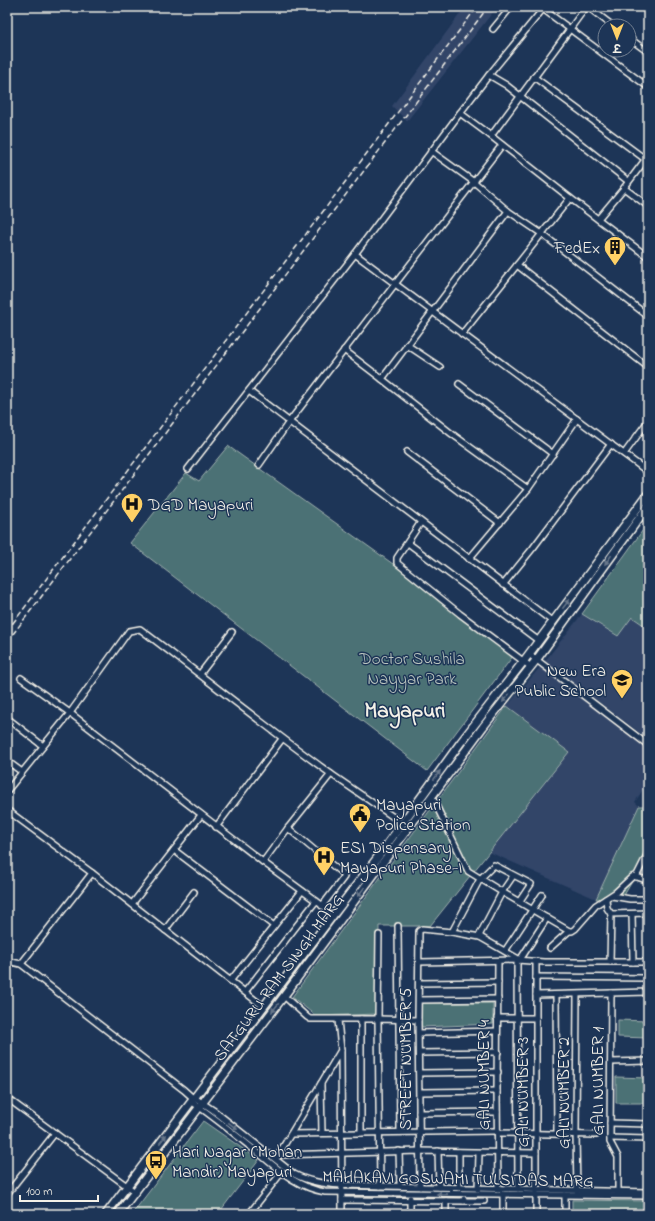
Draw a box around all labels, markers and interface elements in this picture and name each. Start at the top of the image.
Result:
north arrow [597,18,637,58]
text: उ [612,39,622,55]
building icon: FedEx [602,234,628,267]
place label: FedEx [553,236,600,261]
hospital icon: DGD Mayapuri [119,491,145,524]
place label: DGD Mayapuri [147,493,253,519]
one-way arrow [604,555,612,565]
one-way arrow [562,599,570,610]
park label: Doctor Sushila Nayyar Park [358,647,465,693]
place label: New Era Public School [515,659,606,704]
school or university icon: New Era Public School [609,667,635,700]
one-way arrow [501,693,510,704]
district label: Mayapuri [365,697,446,729]
one-way arrow [433,770,441,780]
place label: Mayapuri Police Station [376,793,470,838]
public building icon: Mayapuri Police Station [347,801,373,834]
place label: ESI Dispensary Mayapuri Phase-I [340,836,462,882]
hospital icon: ESI Dispensary Mayapuri Phase-I [311,844,337,877]
one-way arrow [357,887,365,897]
street label: SATGURU RAM SINGH MARG [208,889,350,1067]
street label: STREET NUMBER 5 [394,988,419,1130]
one-way arrow [271,1002,279,1013]
street label: GALI NUMBER 4 [472,1020,497,1130]
street label: GALI NUMBER 1 [586,1026,611,1136]
street label: GALI NUMBER 3 [511,1037,536,1147]
street label: GALI NUMBER 2 [552,1037,577,1149]
one-way arrow [228,1121,239,1130]
one-way arrow [159,1133,168,1144]
place label: Hari Nagar (Mohan Mandir) Mayapuri [172,1140,302,1186]
bus stop icon: Hari Nagar (Mohan Mandir) Mayapuri [143,1148,169,1181]
street label: MAHAKAVI GOSWAMI TULSIDAS MARG [322,1165,594,1194]
scale bar [20,1177,98,1203]
text: 100 m [26,1183,53,1201]
one-way arrow [435,1191,448,1197]

